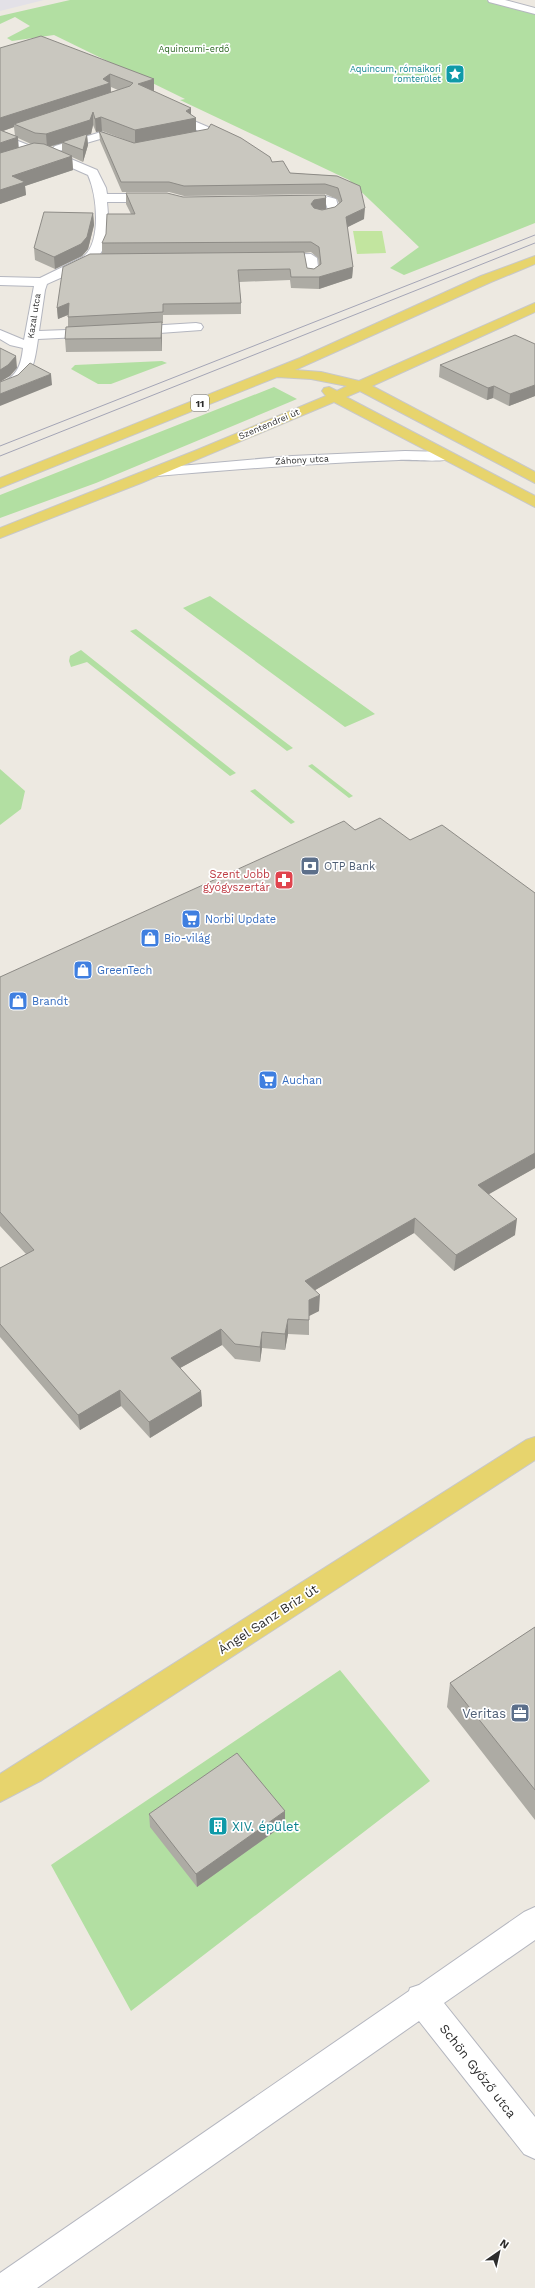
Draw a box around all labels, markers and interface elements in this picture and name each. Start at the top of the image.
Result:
park label: Aquincumi-erdő [159,44,229,54]
place icon: Aquincum, rómaikori romterület [444,63,466,85]
place label: Aquincum, rómaikori romterület [350,64,441,84]
street label: Kazal utca [25,293,43,339]
road number: 11 [191,395,209,411]
street label: Szentendrei út [237,407,301,441]
street label: Záhony utca [275,454,329,466]
bank icon: OTP Bank [299,855,321,877]
place label: OTP Bank [324,860,375,873]
place label: Szent Jobb gyógyszertár [203,868,270,894]
pharmacy icon: Szent Jobb gyógyszertár [273,869,295,891]
supermarket icon: Norbi Update [180,908,202,930]
place label: Norbi Update [205,913,276,926]
shop icon: Bio-világ [139,927,161,949]
place label: Bio-világ [164,932,210,945]
shop icon: GreenTech [72,959,94,981]
place label: GreenTech [97,964,152,977]
shop icon: Brandt [7,990,29,1012]
place label: Brandt [32,995,68,1008]
supermarket icon: Auchan [257,1069,279,1091]
place label: Auchan [282,1074,322,1087]
street label: Ángel Sanz Briz út [215,1580,321,1657]
office icon: Veritas [509,1702,531,1724]
place label: Veritas [462,1706,506,1721]
building icon: XIV. épület [207,1815,229,1837]
place label: XIV. épület [232,1819,299,1834]
street label: Schön Győző utca [437,2021,520,2121]
north arrow [479,2232,519,2272]
text: N [497,2236,511,2252]

